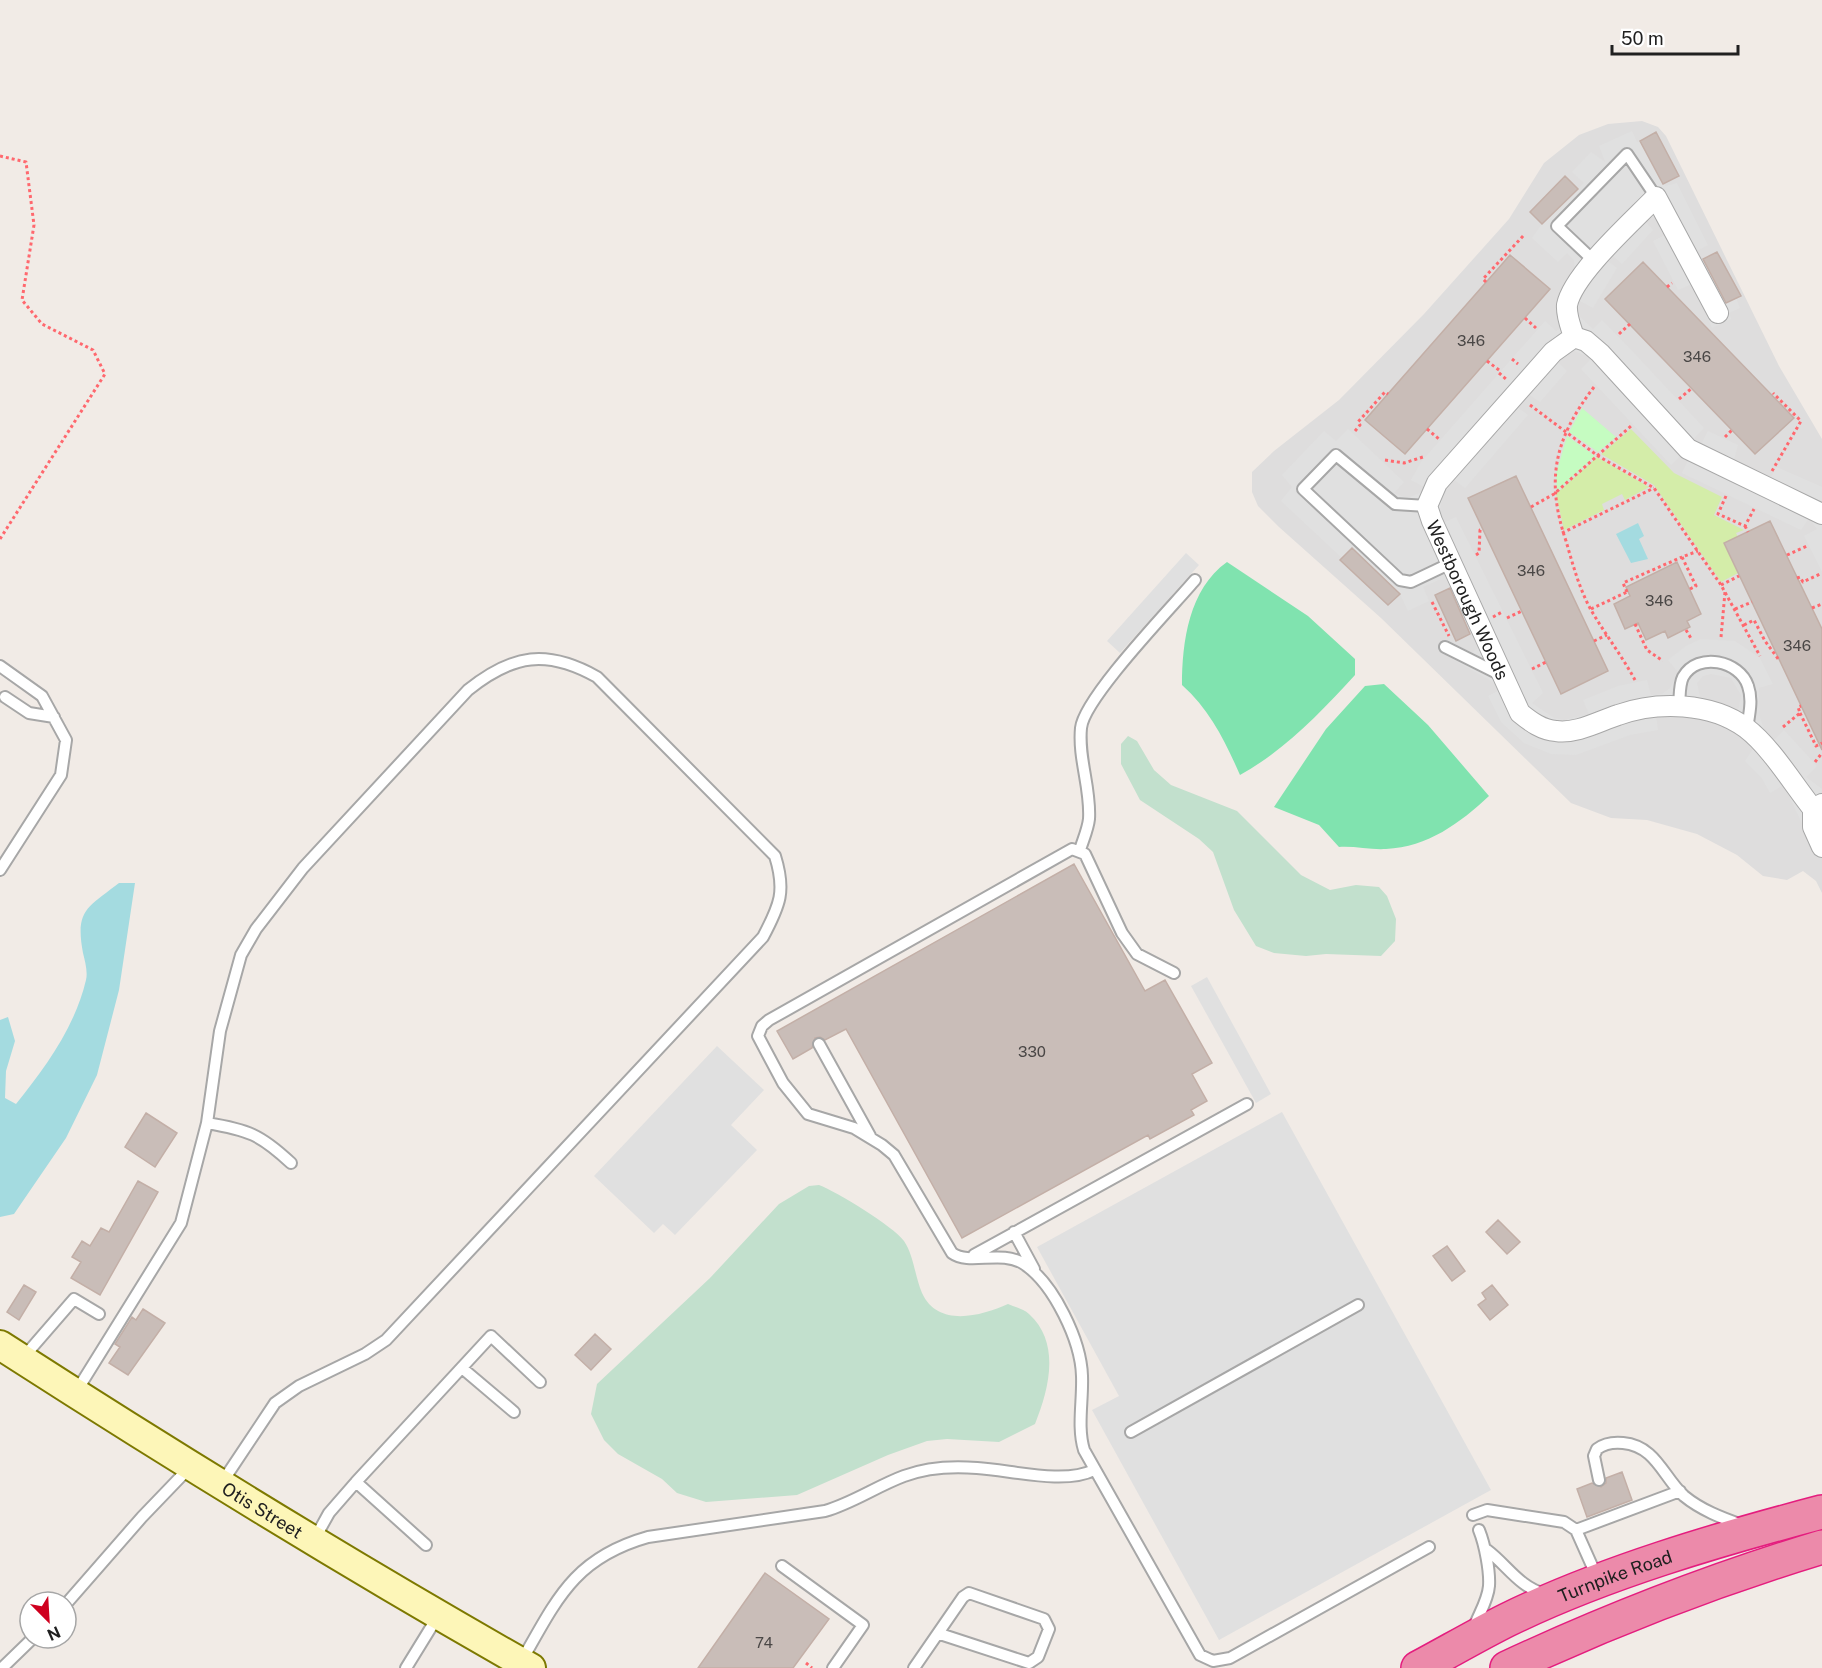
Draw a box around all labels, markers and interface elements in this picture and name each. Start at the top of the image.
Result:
scale bar [1612,18,1738,56]
text: 50 m [1621,28,1664,49]
house number: 346 [1457,332,1485,349]
house number: 346 [1683,348,1711,365]
street label: Westborough Woods [1422,517,1514,683]
house number: 346 [1517,562,1545,579]
house number: 346 [1645,592,1673,609]
house number: 346 [1783,637,1811,654]
house number: 330 [1018,1043,1046,1060]
street label: Otis Street [218,1477,307,1542]
street label: Turnpike Road [1555,1545,1675,1606]
north arrow [18,1590,78,1650]
text: N [44,1622,63,1644]
house number: 74 [755,1634,773,1651]

